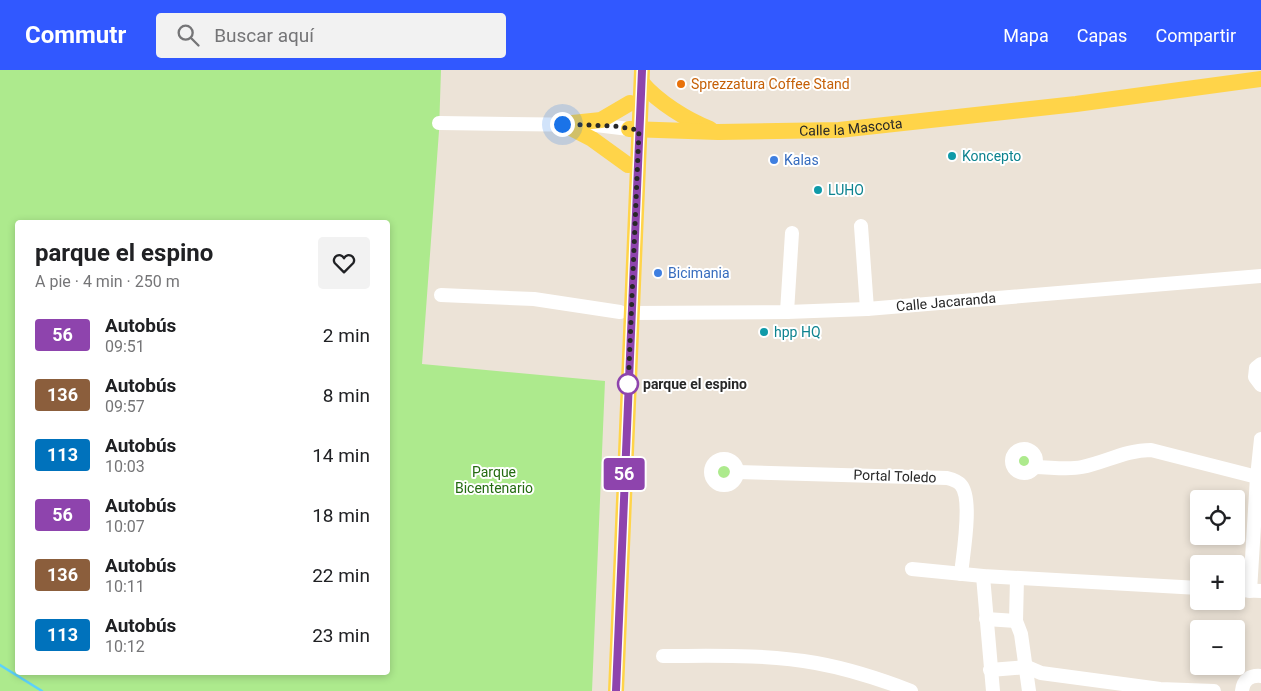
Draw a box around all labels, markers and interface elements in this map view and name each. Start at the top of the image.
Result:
search box [156,13,506,58]
text: Commutr [25,21,126,49]
icon: search [174,21,202,49]
text: Buscar aquí [214,24,314,47]
text: Mapa [1003,25,1049,46]
text: Capas [1077,25,1127,46]
text: Compartir [1155,25,1236,46]
place label: Sprezzatura Coffee Stand [691,76,850,92]
marker: Sprezzatura Coffee Stand [675,78,687,90]
your location [550,112,575,137]
street label: Calle la Mascota [799,115,903,139]
place label: Koncepto [962,148,1021,164]
marker: Koncepto [946,150,958,162]
place label: Kalas [784,152,819,168]
marker: Kalas [768,154,780,166]
place label: LUHO [828,182,864,198]
marker: LUHO [812,184,824,196]
button: heart [318,237,370,289]
text: parque el espino [35,239,213,267]
place label: Bicimania [668,265,730,281]
marker: Bicimania [652,267,664,279]
text: A pie · 4 min · 250 m [35,272,180,291]
street label: Calle Jacaranda [895,290,997,314]
text: Autobús [105,314,176,337]
text: 56 [52,324,73,345]
text: 2 min [323,324,370,347]
place label: hpp HQ [774,324,821,340]
marker: hpp HQ [758,326,770,338]
text: 09:51 [105,337,145,356]
marker: parque el espino [617,373,639,395]
text: Autobús [105,374,176,397]
place label: parque el espino [643,376,747,392]
text: 136 [47,384,78,405]
text: 8 min [323,384,370,407]
text: 09:57 [105,397,145,416]
text: Autobús [105,434,176,457]
text: 113 [47,444,78,465]
text: 14 min [312,444,370,467]
text: 10:03 [105,457,145,476]
line badge: 56 [602,458,646,490]
text: 56 [614,463,634,484]
park label: Parque Bicentenario [455,464,533,496]
street label: Portal Toledo [853,467,937,485]
map controls [1190,490,1245,675]
button: locate [1190,490,1245,545]
text: Autobús [105,494,176,517]
text: 56 [52,504,73,525]
text: 18 min [312,504,370,527]
text: 10:07 [105,517,145,536]
text: Autobús [105,554,176,577]
button: + [1190,555,1245,610]
text: 136 [47,564,78,585]
text: 22 min [312,564,370,587]
text: 10:11 [105,577,145,596]
text: Autobús [105,614,176,637]
button: − [1190,620,1245,675]
text: 113 [47,624,78,645]
text: 23 min [312,624,370,647]
text: 10:12 [105,637,145,656]

